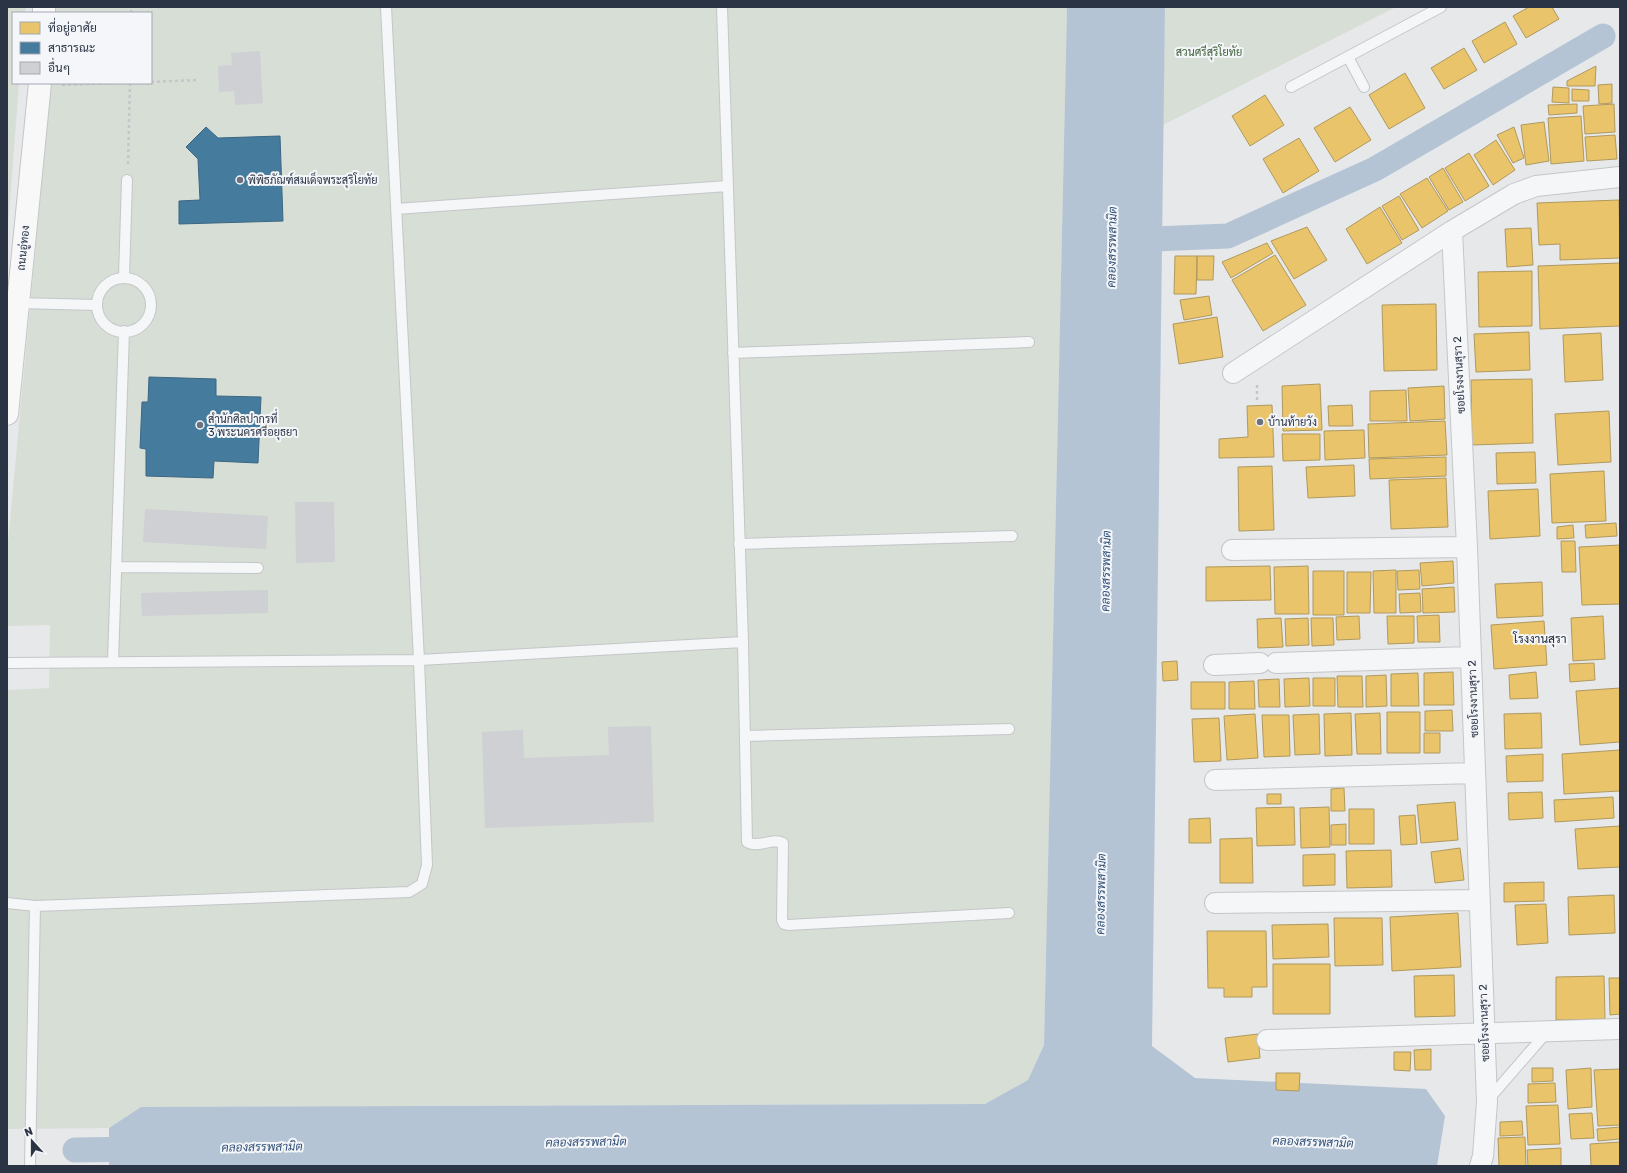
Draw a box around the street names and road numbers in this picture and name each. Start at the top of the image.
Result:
street label: ถนนอู่ทอง [14,225,33,271]
street label: ซอยโรงงานสุรา 2 [1449,336,1470,414]
street label: ซอยโรงงานสุรา 2 [1464,660,1483,738]
street label: ซอยโรงงานสุรา 2 [1475,984,1494,1062]

